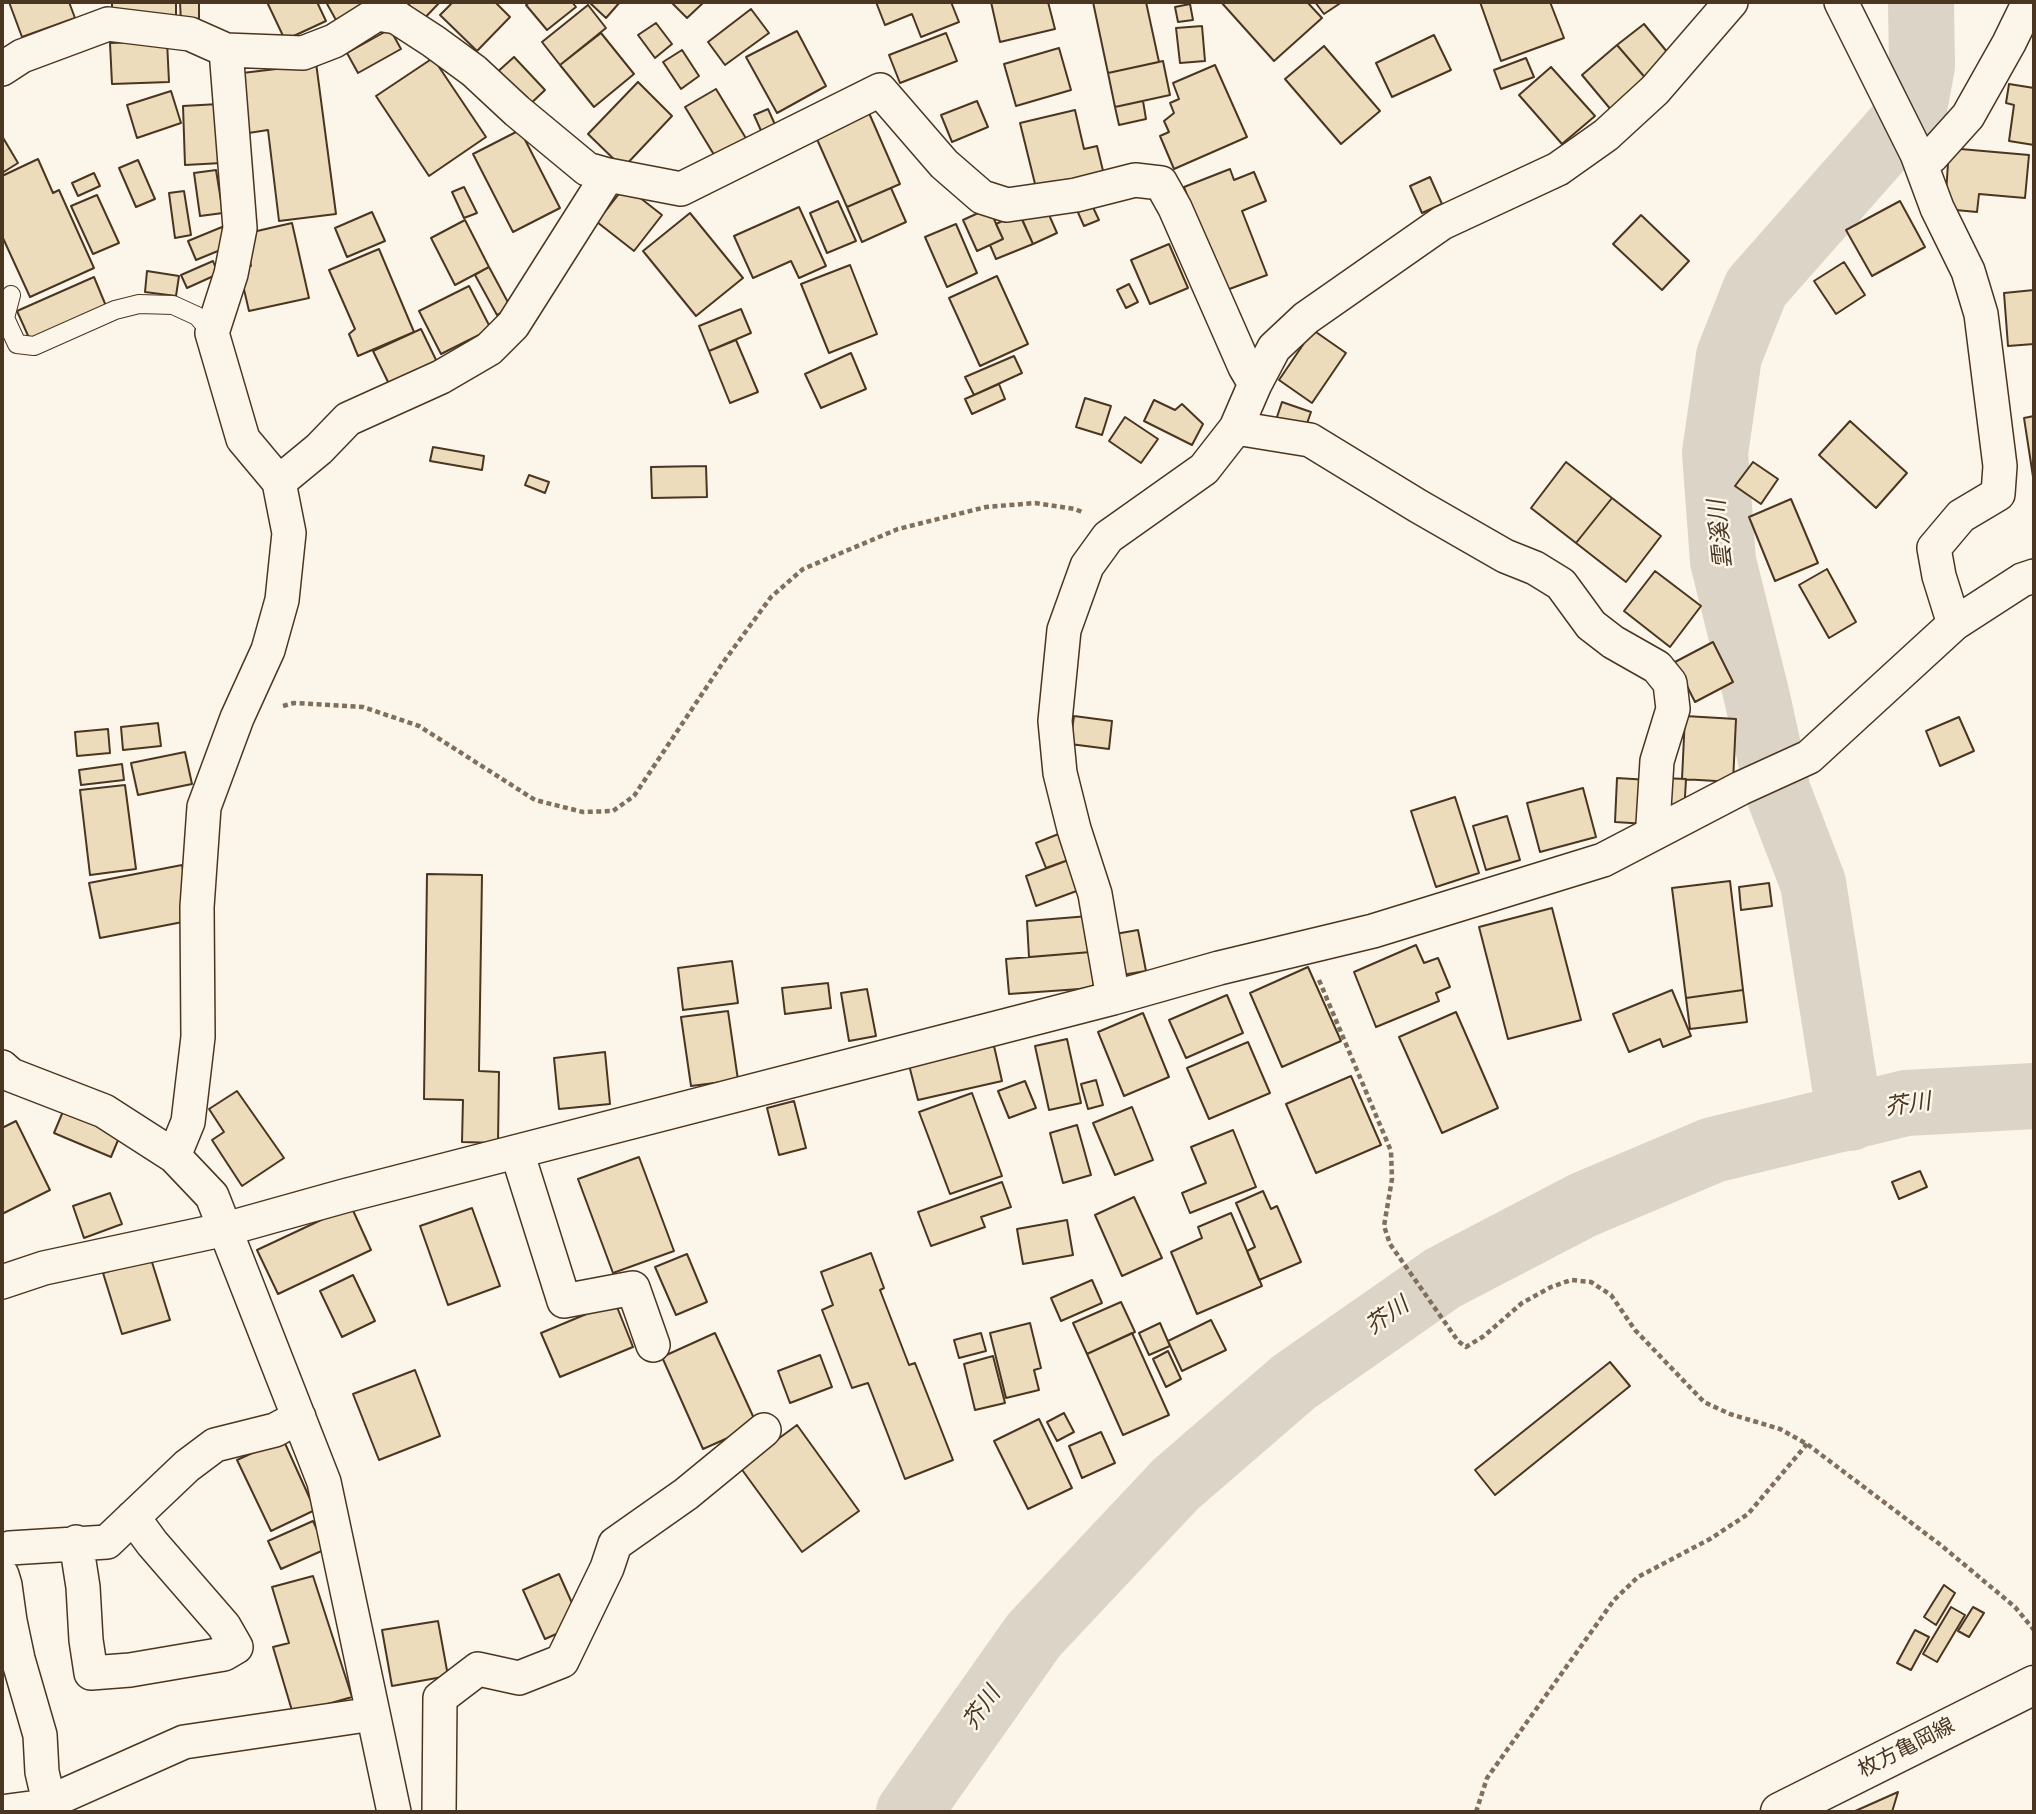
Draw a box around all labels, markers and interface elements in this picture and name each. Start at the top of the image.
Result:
water label: 雲溪川 [1705,498,1739,570]
water label: 芥川 [1883,1089,1933,1123]
water label: 芥川 [1361,1293,1415,1341]
water label: 芥川 [959,1682,1007,1736]
street label: 枚方亀岡線 [1855,1714,1959,1784]

